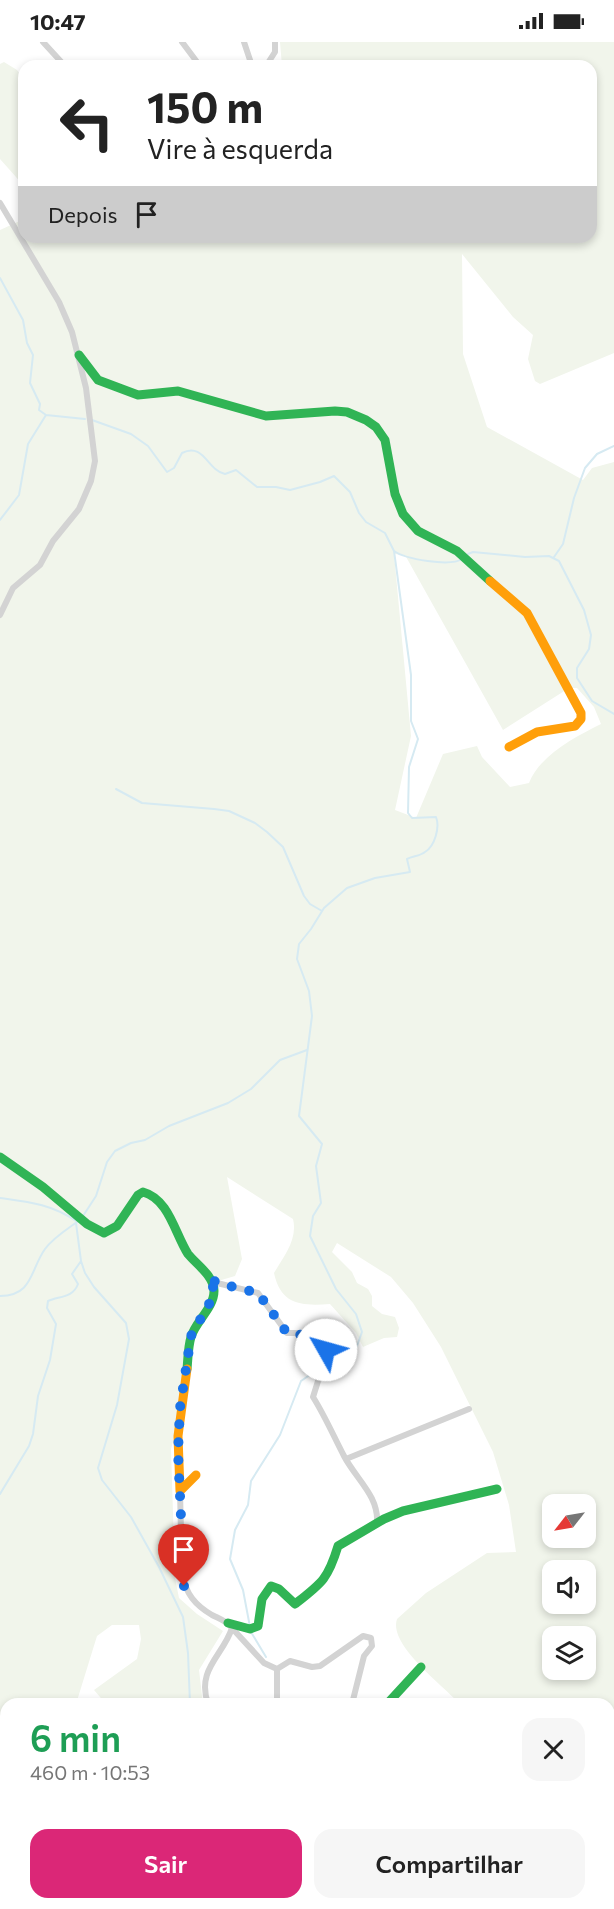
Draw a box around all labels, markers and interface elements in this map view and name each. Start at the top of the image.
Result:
text: 10:47 [30,8,86,35]
text: 150 m [147,80,263,132]
icon: left [48,84,126,162]
text: Vire à esquerda [147,132,333,165]
icon: arrive [130,198,163,231]
text: Depois [48,201,118,228]
position arrow [294,1318,358,1382]
north arrow [542,1494,596,1548]
map controls [542,1494,596,1680]
pin [158,1524,209,1586]
icon: arrive [167,1533,200,1566]
button: sound [542,1560,596,1614]
button: layers [542,1626,596,1680]
text: 6 min [30,1715,121,1759]
button: close [522,1718,585,1781]
text: 460 m · 10:53 [30,1760,150,1784]
button: Sair [30,1829,302,1898]
button: Compartilhar [314,1829,585,1898]

